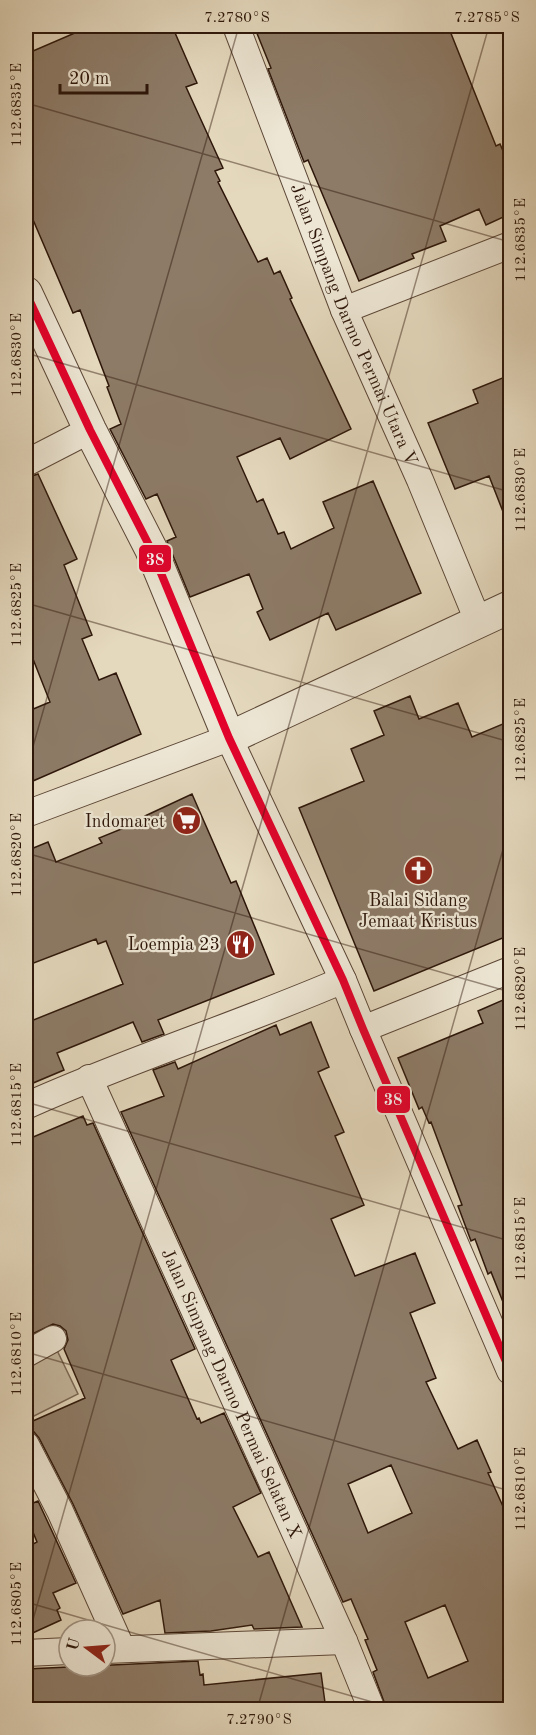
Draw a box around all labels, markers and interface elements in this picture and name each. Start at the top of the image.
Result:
text: 7.2780°S [204,11,270,26]
text: 7.2785°S [454,11,520,26]
scale bar [60,57,147,95]
text: 112.6835°E [10,63,25,147]
text: 20 m [69,70,109,88]
street label: Jalan Simpang Darmo Permai Utara V [287,181,420,468]
text: 112.6835°E [514,198,529,282]
text: 112.6830°E [10,313,25,397]
text: 112.6830°E [514,448,529,532]
line badge: 38 [138,544,172,573]
text: 38 [146,553,164,569]
text: 112.6825°E [10,563,25,647]
text: 112.6825°E [514,698,529,782]
supermarket icon: Indomaret [170,805,202,837]
text: 112.6820°E [10,813,25,897]
place label: Indomaret [85,813,165,831]
church icon: Balai Sidang Jemaat Kristus [402,855,434,887]
place label: Balai Sidang Jemaat Kristus [359,892,478,931]
restaurant icon: Loempia 23 [225,928,257,960]
place label: Loempia 23 [127,936,220,954]
text: 112.6820°E [514,947,529,1031]
text: 112.6815°E [10,1063,25,1147]
line badge: 38 [376,1085,411,1114]
text: 38 [384,1093,402,1109]
text: 112.6815°E [514,1197,529,1281]
street label: Jalan Simpang Darmo Permai Selatan X [158,1246,304,1542]
text: 112.6810°E [10,1312,25,1396]
text: 112.6810°E [514,1447,529,1531]
text: 112.6805°E [10,1562,25,1646]
north arrow [57,1618,117,1678]
text: U [65,1636,84,1653]
text: 7.2790°S [226,1713,292,1728]

